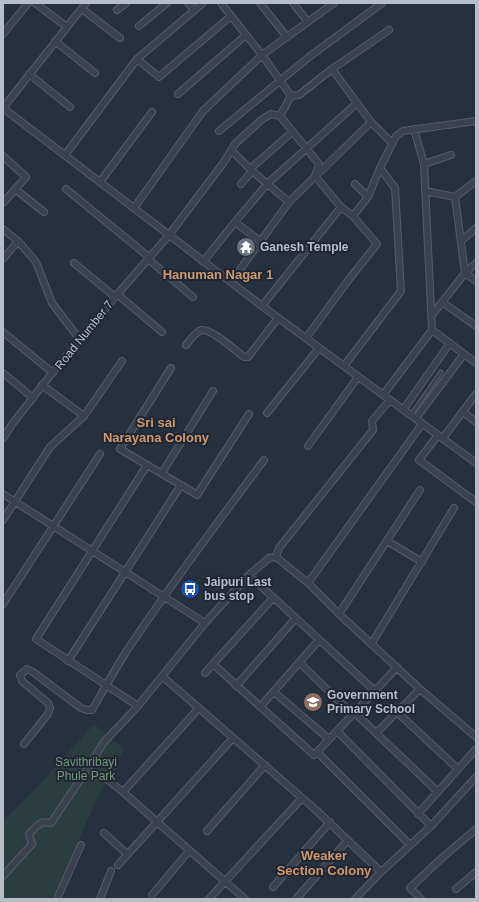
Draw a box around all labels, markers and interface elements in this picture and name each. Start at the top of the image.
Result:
temple icon: Ganesh Temple [235,236,257,258]
place label: Ganesh Temple [260,240,349,254]
district label: Hanuman Nagar 1 [163,267,273,282]
street label: Road Number 7 [52,297,116,372]
district label: Sri sai Narayana Colony [103,415,210,445]
place label: Jaipuri Last bus stop [204,575,271,603]
bus stop icon: Jaipuri Last bus stop [179,578,201,600]
place label: Government Primary School [327,688,415,716]
school or university icon: Government Primary School [302,691,324,713]
park label: Savithribayi Phule Park [55,755,117,783]
district label: Weaker Section Colony [277,848,372,878]

